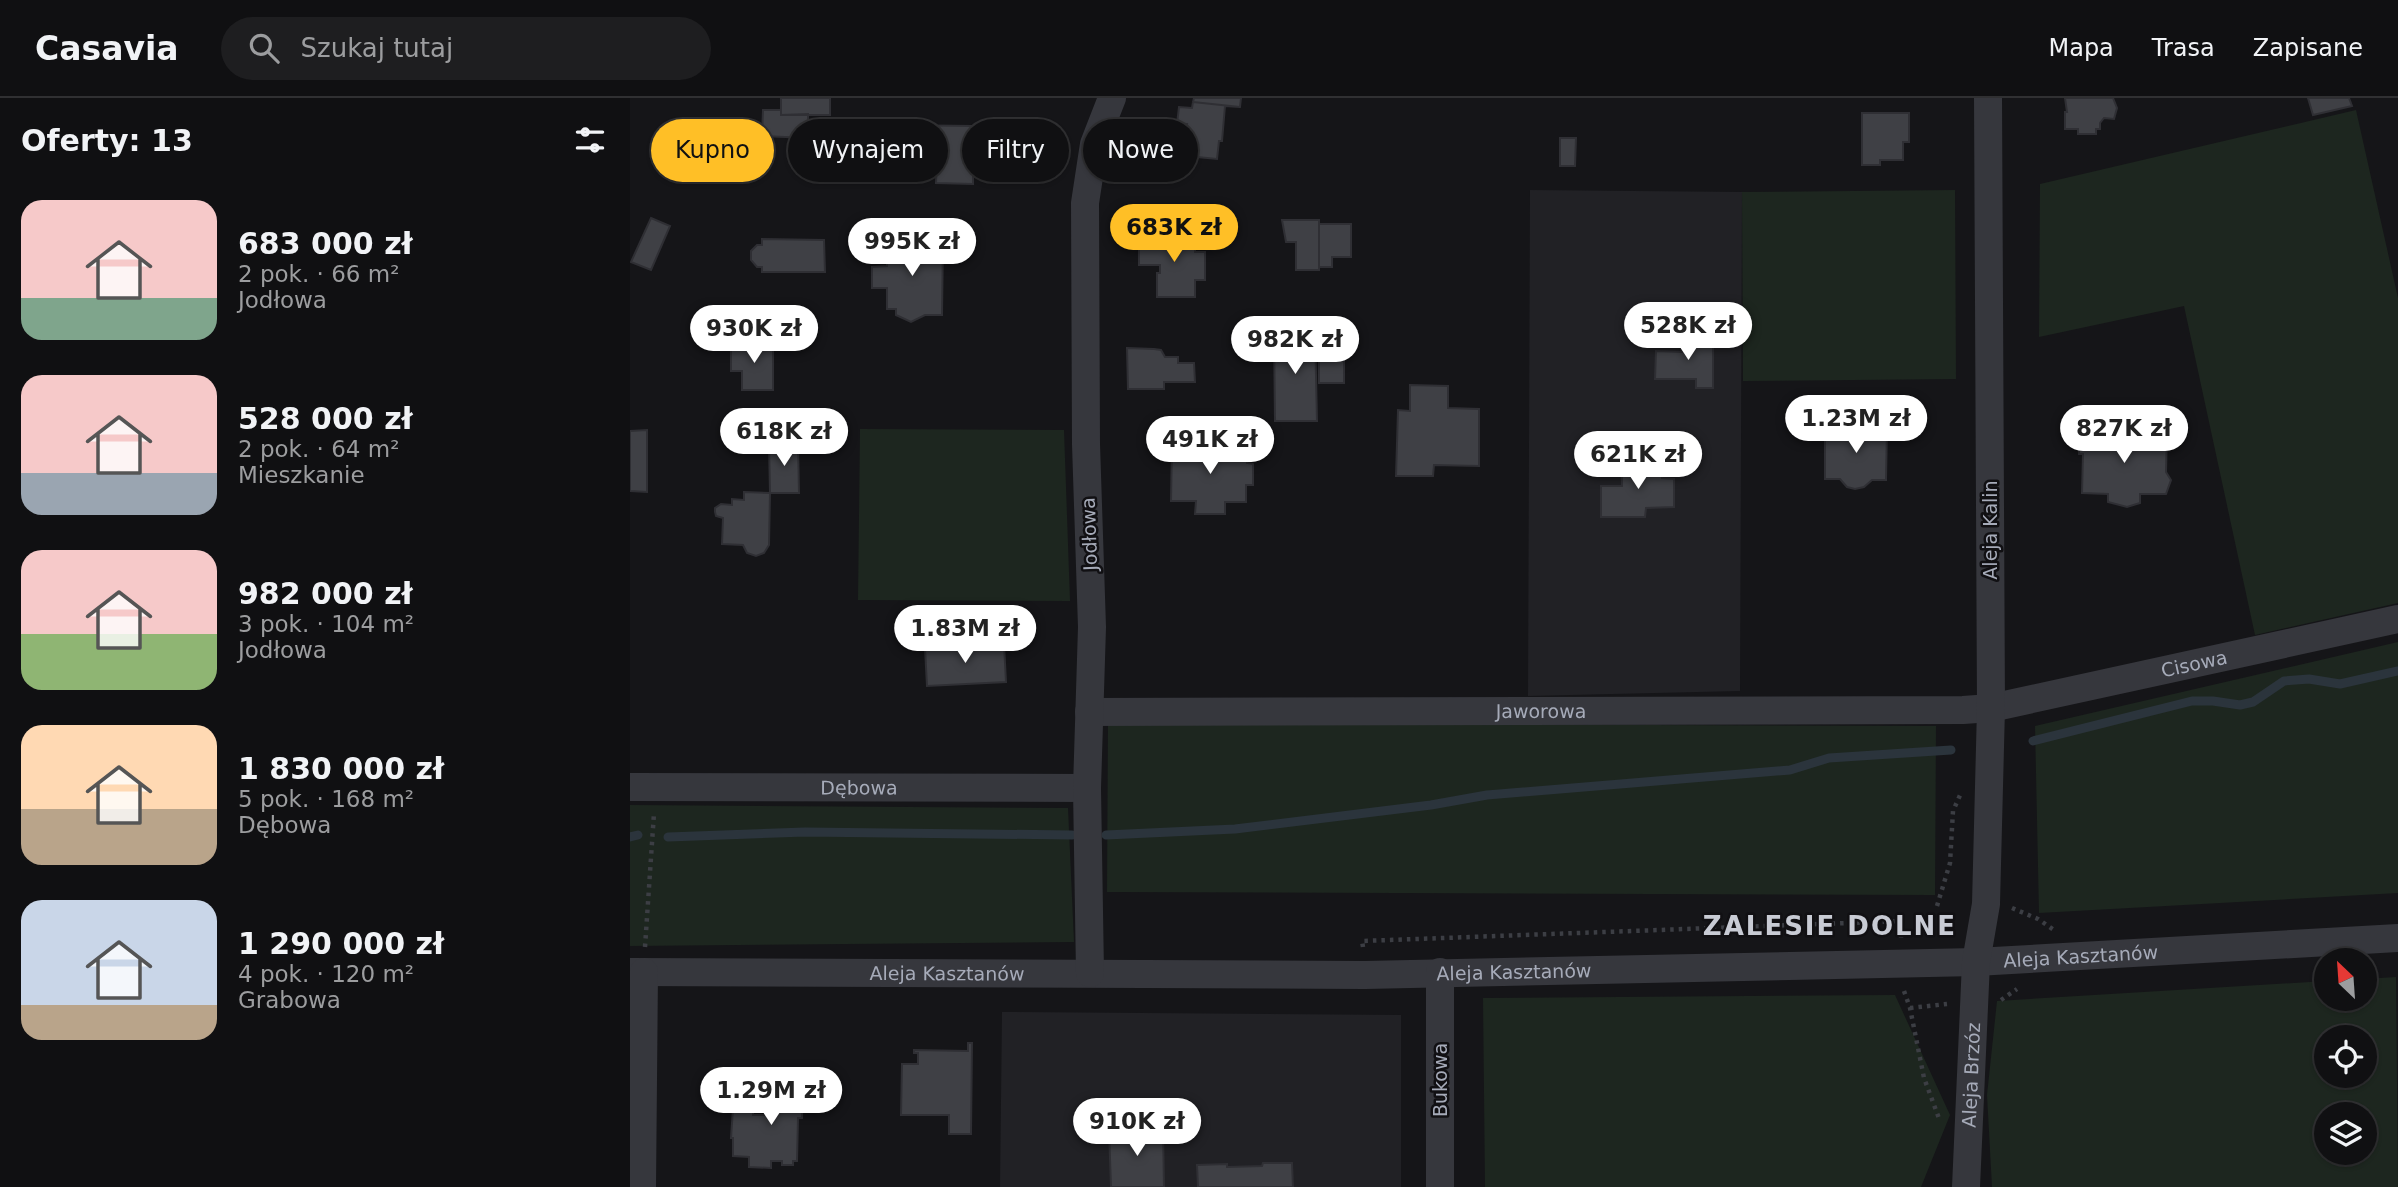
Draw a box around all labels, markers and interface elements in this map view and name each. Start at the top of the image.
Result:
search box [221,17,711,80]
text: Casavia [35,29,179,68]
icon: search [245,29,283,67]
text: Szukaj tutaj [301,33,453,63]
text: Mapa [2048,34,2114,62]
text: Trasa [2152,34,2215,62]
text: Zapisane [2253,34,2363,62]
chip: Kupno [651,119,774,182]
chip: Wynajem [788,119,948,182]
chip: Filtry [962,119,1069,182]
chip: Nowe [1083,119,1198,182]
icon: filters [571,121,609,159]
text: Oferty: 13 [21,123,193,158]
pin: 683K zł [1109,204,1239,264]
text: 683K zł [1126,214,1222,240]
pin: 995K zł [847,218,977,278]
text: 683 000 zł [238,226,413,261]
icon: home [77,228,161,312]
text: 995K zł [864,228,960,254]
text: 2 pok. · 66 m² [238,261,399,287]
text: Jodłowa [238,287,327,313]
pin: 528K zł [1623,302,1753,362]
pin: 930K zł [689,306,819,365]
text: 528K zł [1640,312,1736,338]
text: 930K zł [706,315,802,341]
pin: 982K zł [1230,316,1360,376]
text: 982K zł [1247,326,1343,352]
pin: 1.23M zł [1784,396,1928,455]
text: 528 000 zł [238,401,413,436]
icon: home [77,403,161,487]
text: 1.23M zł [1801,405,1911,431]
pin: 827K zł [2059,406,2189,465]
pin: 618K zł [719,408,849,468]
text: 827K zł [2076,415,2172,441]
pin: 491K zł [1145,416,1275,476]
text: 618K zł [736,418,832,444]
text: 491K zł [1162,426,1258,452]
pin: 621K zł [1573,432,1703,491]
text: 2 pok. · 64 m² [238,436,399,462]
text: 621K zł [1590,441,1686,467]
text: Mieszkanie [238,462,365,488]
street label: Aleja Kalin [1979,480,2001,580]
street label: Jodłowa [1077,497,1101,572]
text: 982 000 zł [238,576,413,611]
icon: home [77,578,161,662]
pin: 1.83M zł [893,606,1037,665]
text: 3 pok. · 104 m² [238,611,414,637]
text: 1.83M zł [910,615,1020,641]
text: Jodłowa [238,637,327,663]
street label: Cisowa [2159,646,2229,682]
street label: Jaworowa [1495,700,1586,722]
text: 1 830 000 zł [238,751,444,786]
icon: home [77,753,161,837]
street label: Dębowa [820,776,898,799]
text: 5 pok. · 168 m² [238,786,414,812]
text: Dębowa [238,812,331,838]
district label: ZALESIE DOLNE [1703,911,1957,941]
text: 1 290 000 zł [238,926,444,961]
icon: home [77,928,161,1012]
street label: Aleja Kasztanów [2003,941,2159,971]
north arrow [2314,948,2376,1012]
map controls [2314,948,2377,1165]
street label: Aleja Kasztanów [1436,959,1592,984]
text: 4 pok. · 120 m² [238,961,414,987]
street label: Aleja Kasztanów [869,962,1025,985]
text: Grabowa [238,987,341,1013]
street label: Aleja Brzóz [1958,1022,1984,1128]
button: locate [2314,1025,2377,1088]
street label: Bukowa [1429,1043,1451,1117]
pin: 1.29M zł [699,1068,843,1127]
text: 1.29M zł [716,1077,826,1103]
pin: 910K zł [1072,1098,1202,1158]
button: layers [2314,1102,2377,1165]
text: 910K zł [1089,1108,1185,1134]

